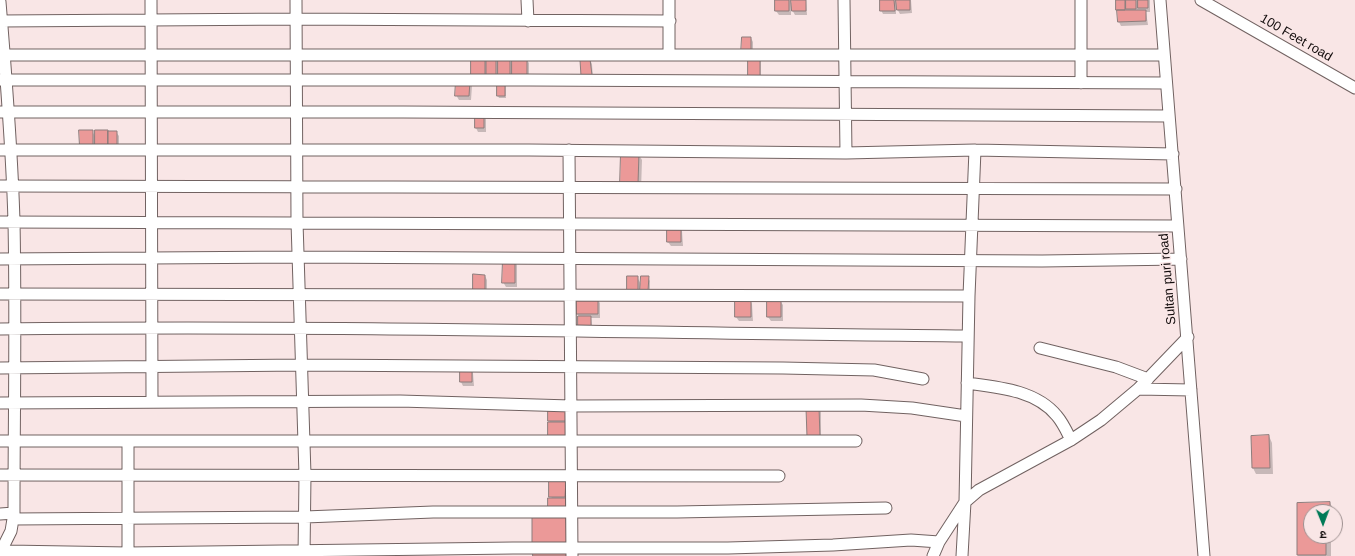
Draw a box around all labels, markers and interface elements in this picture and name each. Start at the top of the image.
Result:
street label: 100 Feet road [1257,11,1335,65]
street label: Sultan puri road [1156,233,1180,325]
north arrow [1303,504,1343,544]
text: उ [1320,529,1327,541]

